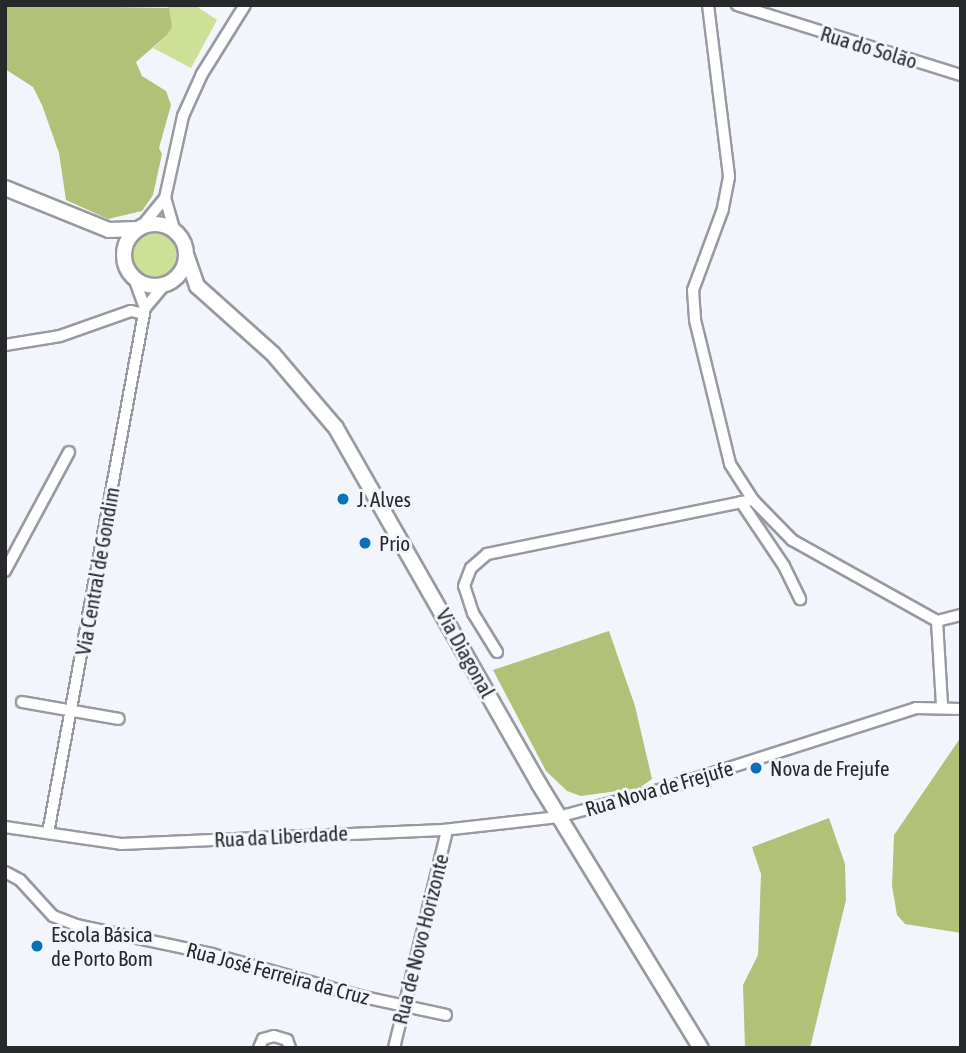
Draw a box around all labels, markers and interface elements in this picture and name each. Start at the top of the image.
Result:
street label: Rua do Solão [818,20,920,74]
street label: Via Central de Gondim [70,485,124,657]
place label: J. Alves [357,486,411,512]
marker: J. Alves [335,491,351,507]
place label: Prio [379,530,410,556]
marker: Prio [357,535,373,551]
street label: Via Diagonal [431,604,501,702]
street label: Rua Nova de Frejufe [582,755,736,821]
place label: Nova de Frejufe [770,755,890,781]
marker: Nova de Frejufe [748,760,764,776]
street label: Rua da Liberdade [214,820,348,852]
street label: Rua de Novo Horizonte [387,851,453,1027]
place label: Escola Básica de Porto Bom [51,921,153,971]
street label: Rua José Ferreira da Cruz [184,936,372,1010]
marker: Escola Básica de Porto Bom [29,938,45,954]

